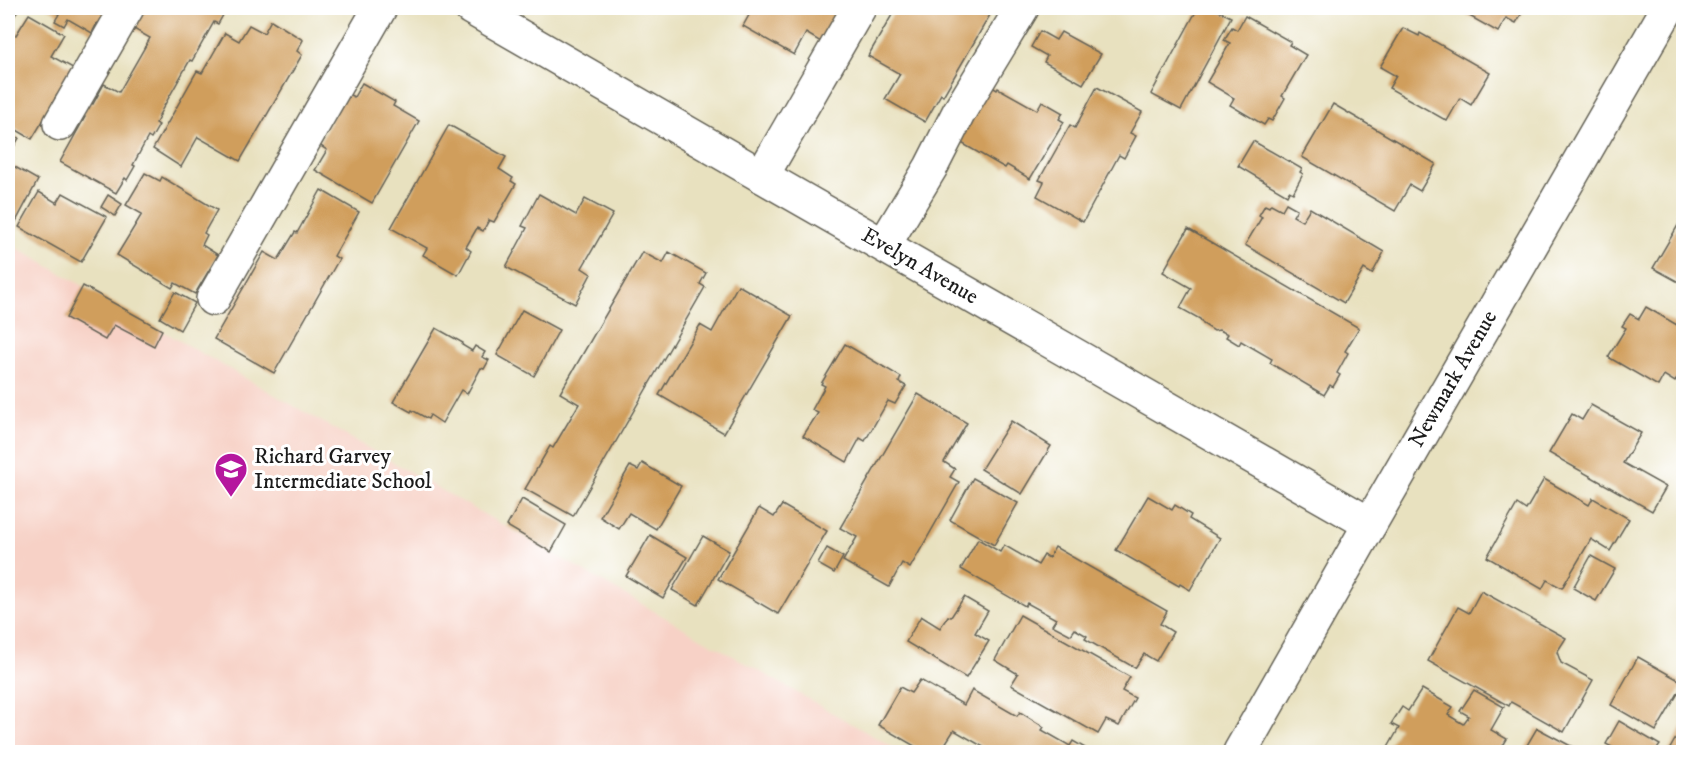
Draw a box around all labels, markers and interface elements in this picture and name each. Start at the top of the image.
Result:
street label: Evelyn Avenue [857,222,983,310]
street label: Newmark Avenue [1403,306,1503,452]
place label: Richard Garvey Intermediate School [254,443,432,495]
school or university icon: Richard Garvey Intermediate School [213,451,249,498]

